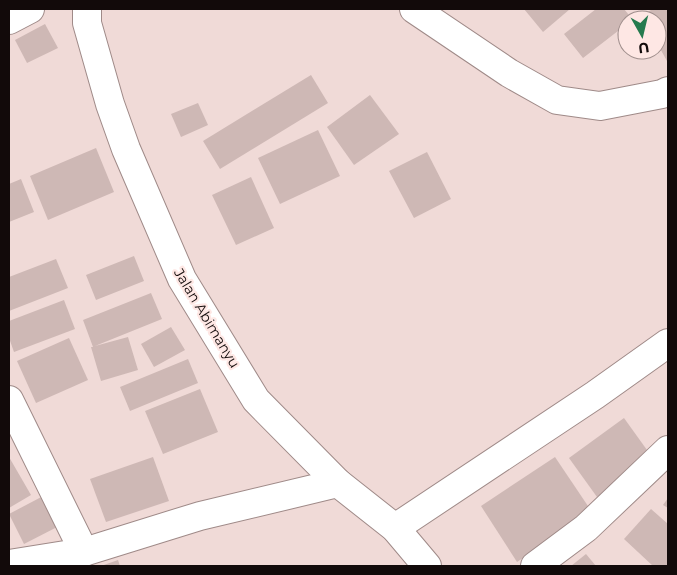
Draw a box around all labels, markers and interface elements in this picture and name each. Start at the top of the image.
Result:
north arrow [617,10,667,60]
text: U [637,38,651,58]
street label: Jalan Abimanyu [170,264,244,371]

